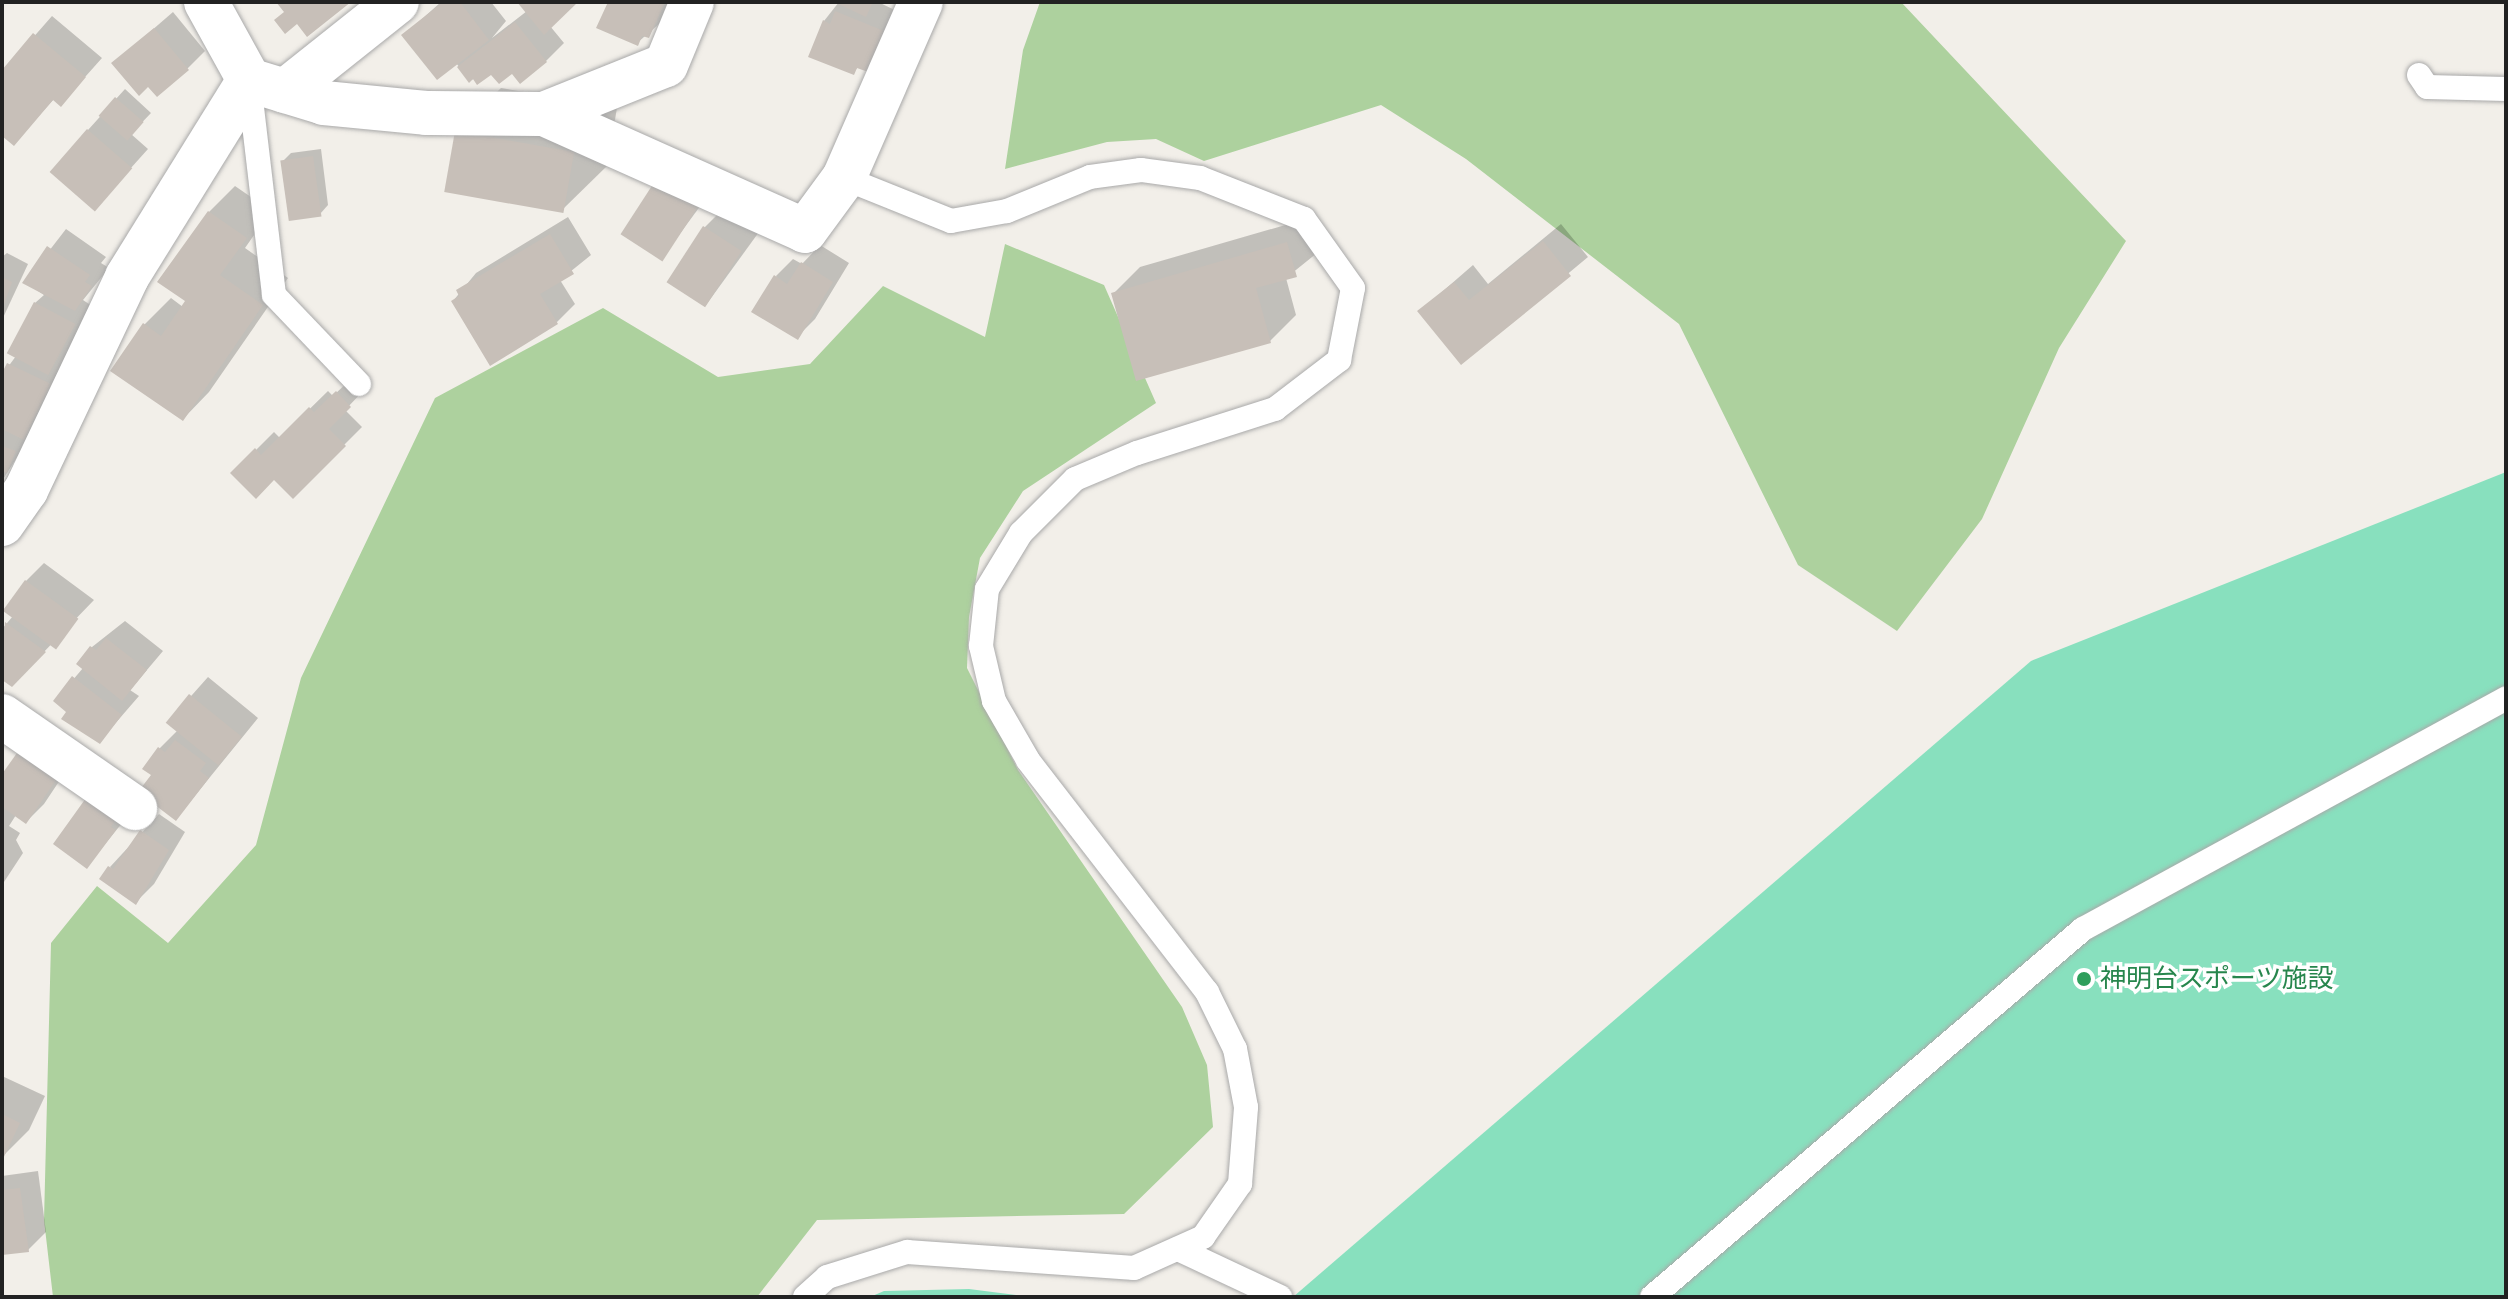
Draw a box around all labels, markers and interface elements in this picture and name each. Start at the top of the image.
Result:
place label: 神明台スポーツ施設 [2100,963,2334,995]
marker: 神明台スポーツ施設 [2075,970,2093,988]

